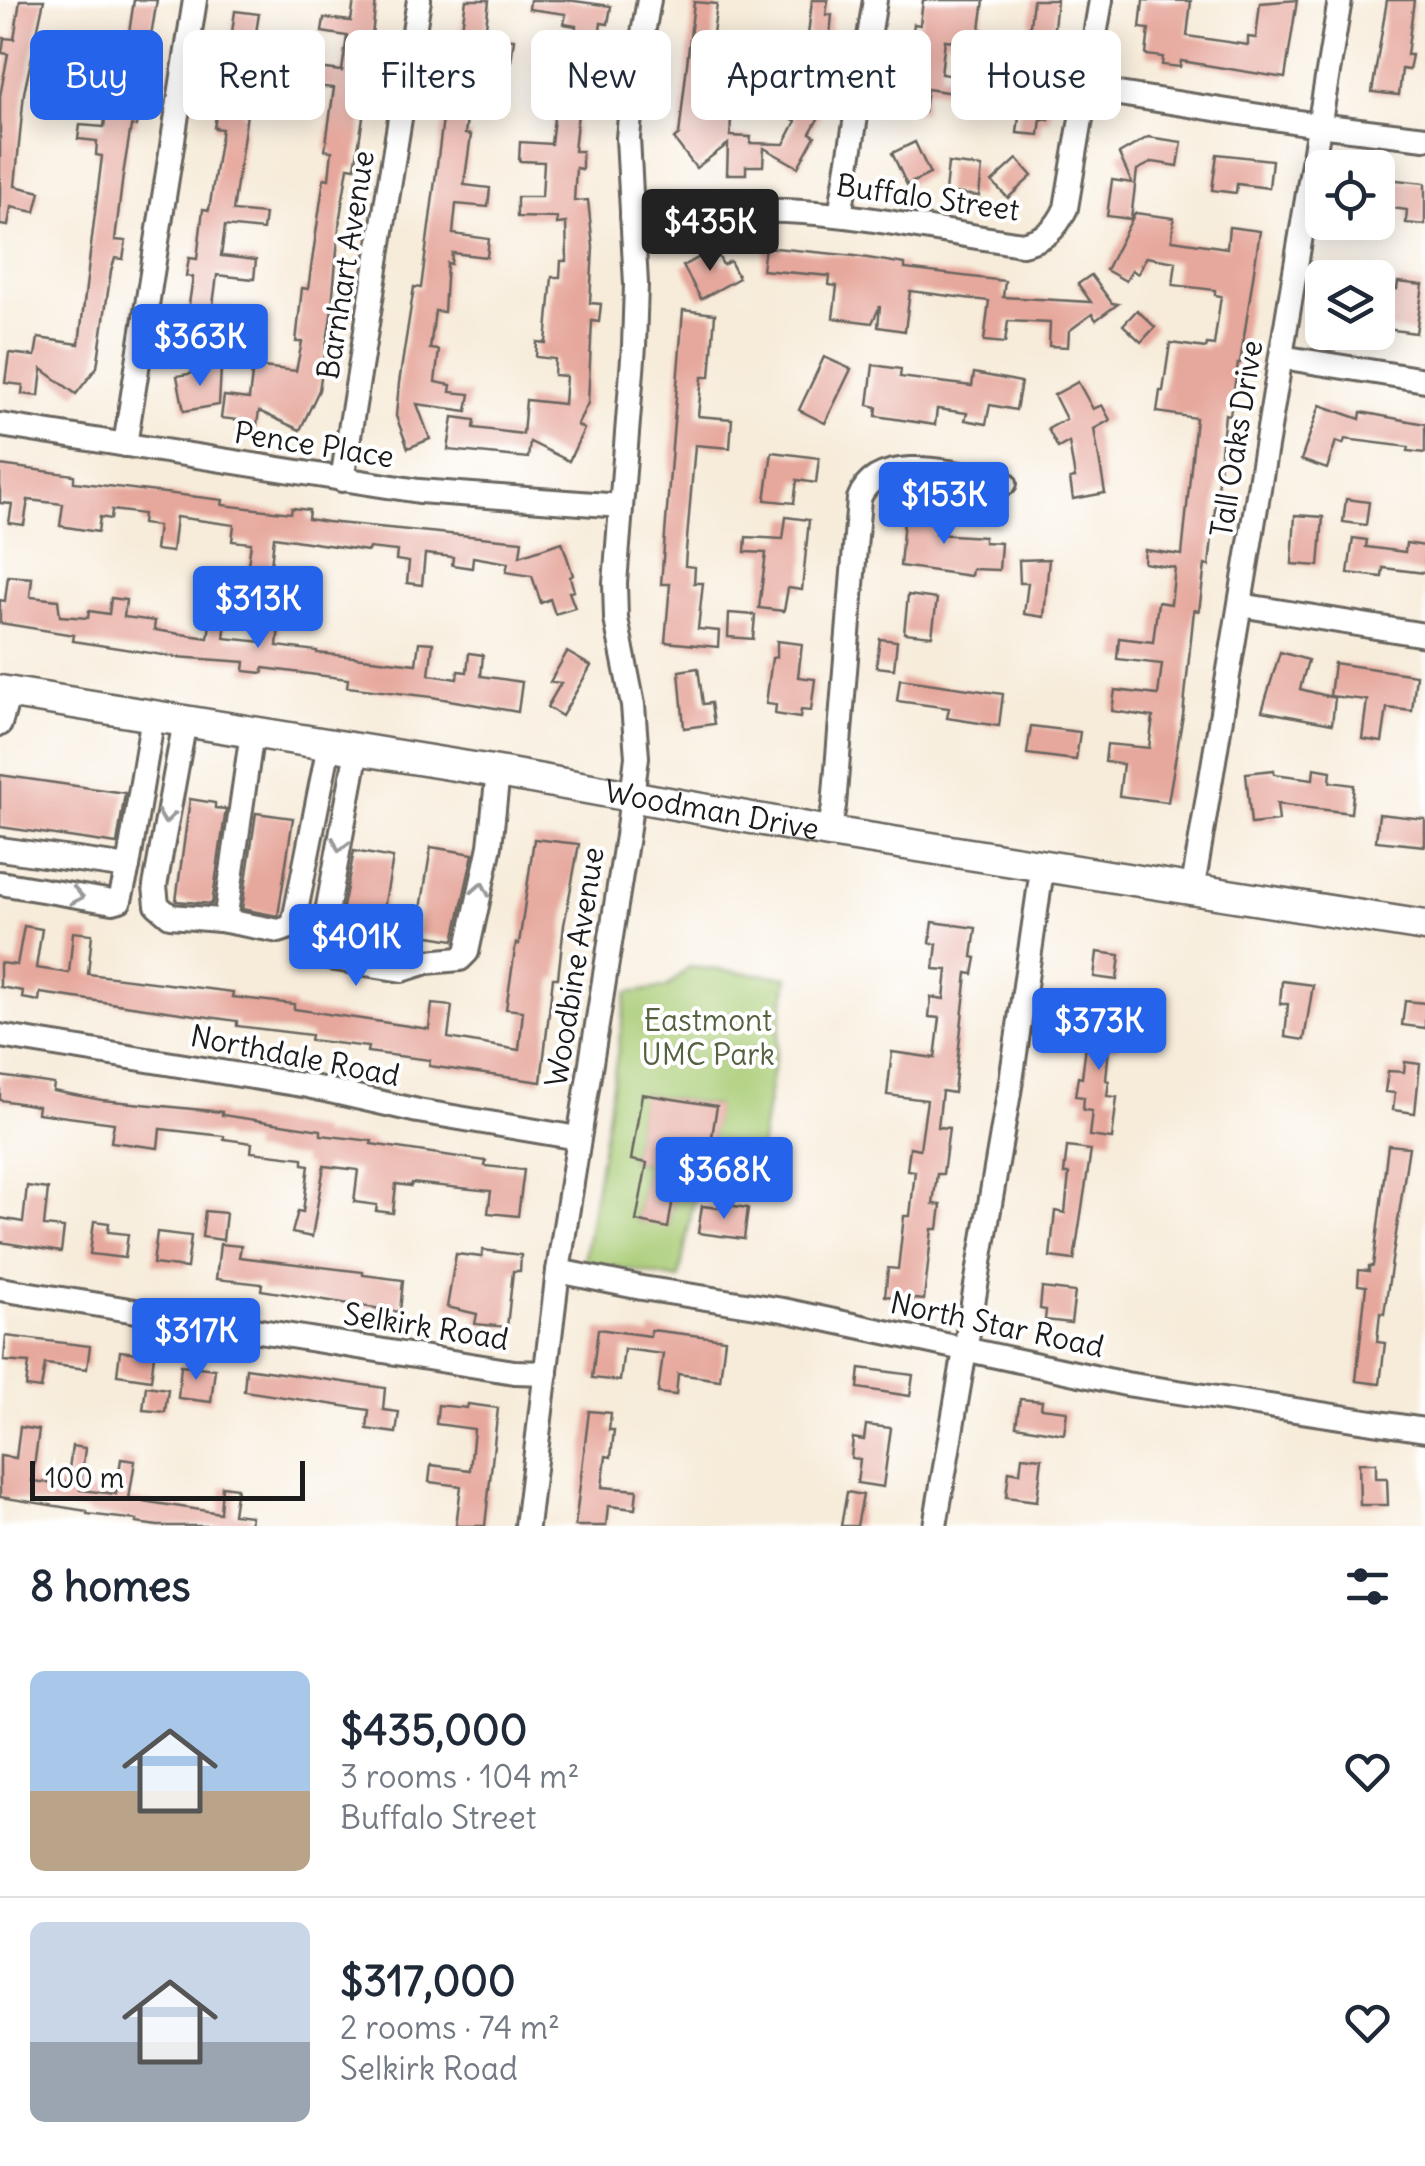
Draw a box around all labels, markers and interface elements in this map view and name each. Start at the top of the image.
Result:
chip: Buy [30,30,163,120]
chip: Rent [183,30,325,120]
chip: Filters [345,30,511,120]
chip: New [531,30,671,120]
chip: Apartment [691,30,931,120]
chip: House [951,30,1121,120]
street label: Barnhart Avenue [308,148,382,382]
map controls [1305,150,1395,350]
button: locate [1305,150,1395,240]
street label: Buffalo Street [834,165,1022,229]
pin: $435K [640,189,780,274]
text: $435K [664,201,756,242]
button: layers [1305,260,1395,350]
pin: $363K [130,304,270,389]
text: $363K [154,316,246,357]
street label: Tall Oaks Drive [1202,338,1270,540]
street label: Pence Place [232,413,397,475]
pin: $153K [874,462,1014,547]
text: $153K [901,474,987,515]
pin: $313K [188,566,328,651]
text: $313K [215,578,301,619]
street label: Woodman Drive [602,772,822,848]
one-way arrow [157,809,178,825]
one-way arrow [331,836,352,853]
street label: Woodbine Avenue [536,844,612,1089]
one-way arrow [470,881,491,898]
one-way arrow [69,885,85,906]
pin: $401K [286,904,426,989]
text: $401K [311,916,401,957]
pin: $373K [1029,988,1169,1073]
text: $373K [1054,1000,1144,1041]
park label: Eastmont UMC Park [641,1001,775,1073]
street label: Northdale Road [187,1016,403,1094]
pin: $368K [654,1137,794,1222]
text: $368K [678,1149,770,1190]
street label: North Star Road [887,1283,1107,1365]
street label: Selkirk Road [341,1294,511,1358]
pin: $317K [126,1298,266,1383]
text: $317K [154,1310,238,1351]
scale bar [30,1456,305,1500]
text: 100 m [45,1460,124,1496]
icon: filters [1340,1559,1395,1614]
text: 8 homes [30,1560,191,1612]
text: $435,000 [340,1704,527,1756]
icon: home [110,1711,230,1831]
icon: heart [1340,1744,1395,1799]
text: 3 rooms · 104 m² [340,1756,579,1797]
text: Buffalo Street [340,1797,537,1838]
text: $317,000 [340,1955,516,2007]
icon: home [110,1962,230,2082]
icon: heart [1340,1995,1395,2050]
text: 2 rooms · 74 m² [340,2007,560,2048]
text: Selkirk Road [340,2048,518,2089]

